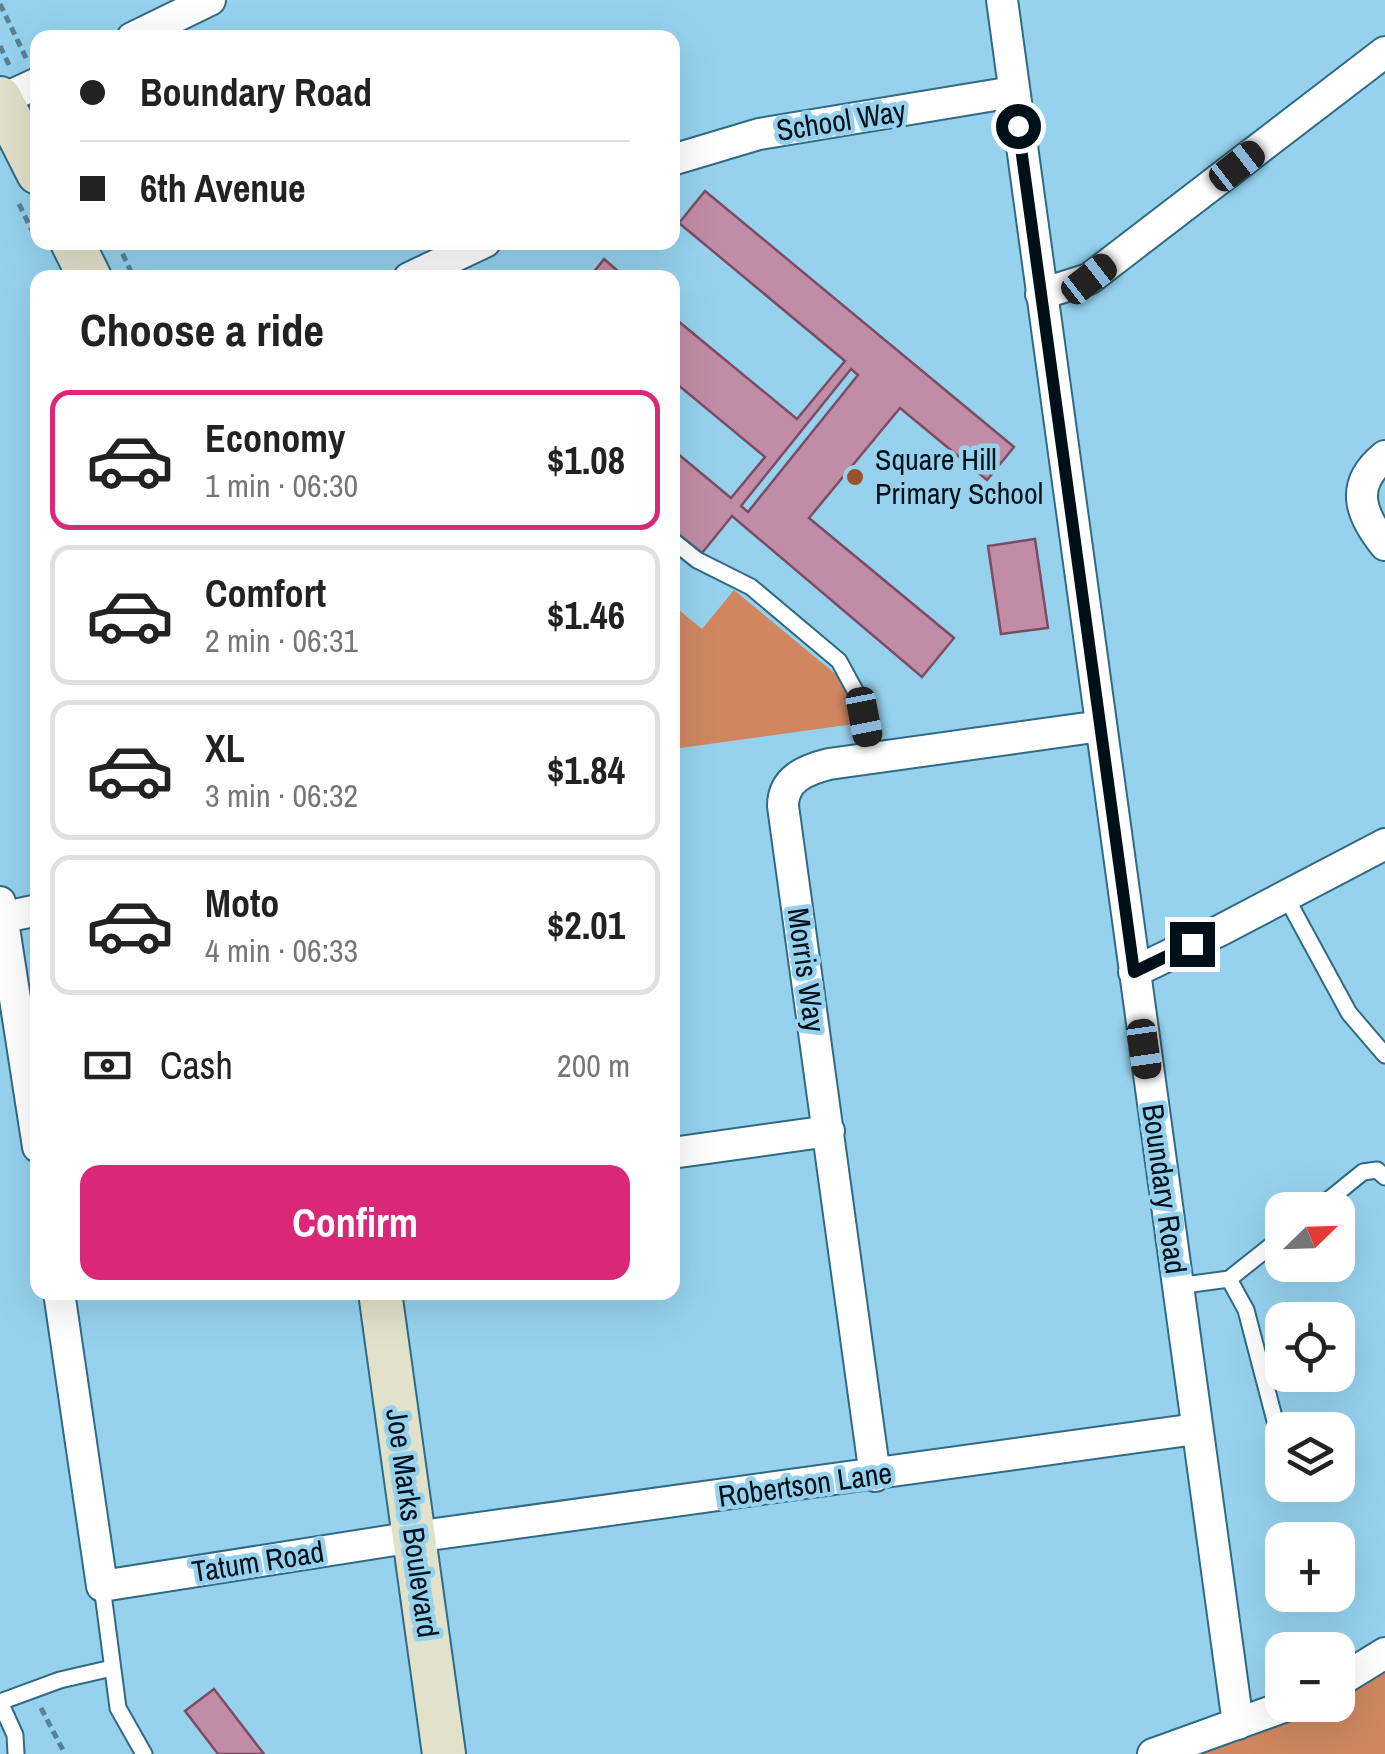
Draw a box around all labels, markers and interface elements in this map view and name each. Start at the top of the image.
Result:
text: Boundary Road [140,67,372,118]
street label: School Way [773,90,909,150]
route start [996,104,1041,149]
car [1204,136,1270,196]
text: 6th Avenue [140,163,306,214]
car [1056,249,1122,309]
text: Choose a ride [80,299,324,360]
text: Economy [205,413,345,464]
icon: car [85,415,175,505]
text: $1.08 [547,435,625,486]
place label: Square Hill Primary School [875,439,1043,513]
text: 1 min · 06:30 [205,464,358,507]
marker: Square Hill Primary School [844,466,866,488]
text: Comfort [205,568,326,619]
icon: car [85,570,175,660]
text: $1.46 [547,590,625,641]
text: 2 min · 06:31 [205,619,358,662]
car [844,685,884,749]
text: XL [205,723,245,774]
icon: car [85,725,175,815]
text: $1.84 [547,745,625,796]
text: 3 min · 06:32 [205,774,358,817]
text: Moto [205,878,279,929]
icon: car [85,880,175,970]
text: $2.01 [547,900,625,951]
street label: Morris Way [778,905,836,1035]
route end [1170,922,1215,967]
text: 4 min · 06:33 [205,929,358,972]
car [1125,1017,1163,1081]
icon: cash [80,1038,135,1093]
text: Cash [160,1040,233,1091]
text: 200 m [557,1044,630,1087]
street label: Boundary Road [1133,1101,1197,1276]
button: Confirm [80,1165,630,1280]
north arrow [1265,1192,1355,1282]
map controls [1265,1192,1355,1722]
button: locate [1265,1302,1355,1392]
street label: Joe Marks Boulevard [377,1406,449,1640]
button: layers [1265,1412,1355,1502]
street label: Robertson Lane [715,1452,894,1516]
button: + [1265,1522,1355,1612]
street label: Tatum Road [189,1531,327,1591]
button: − [1265,1632,1355,1722]

